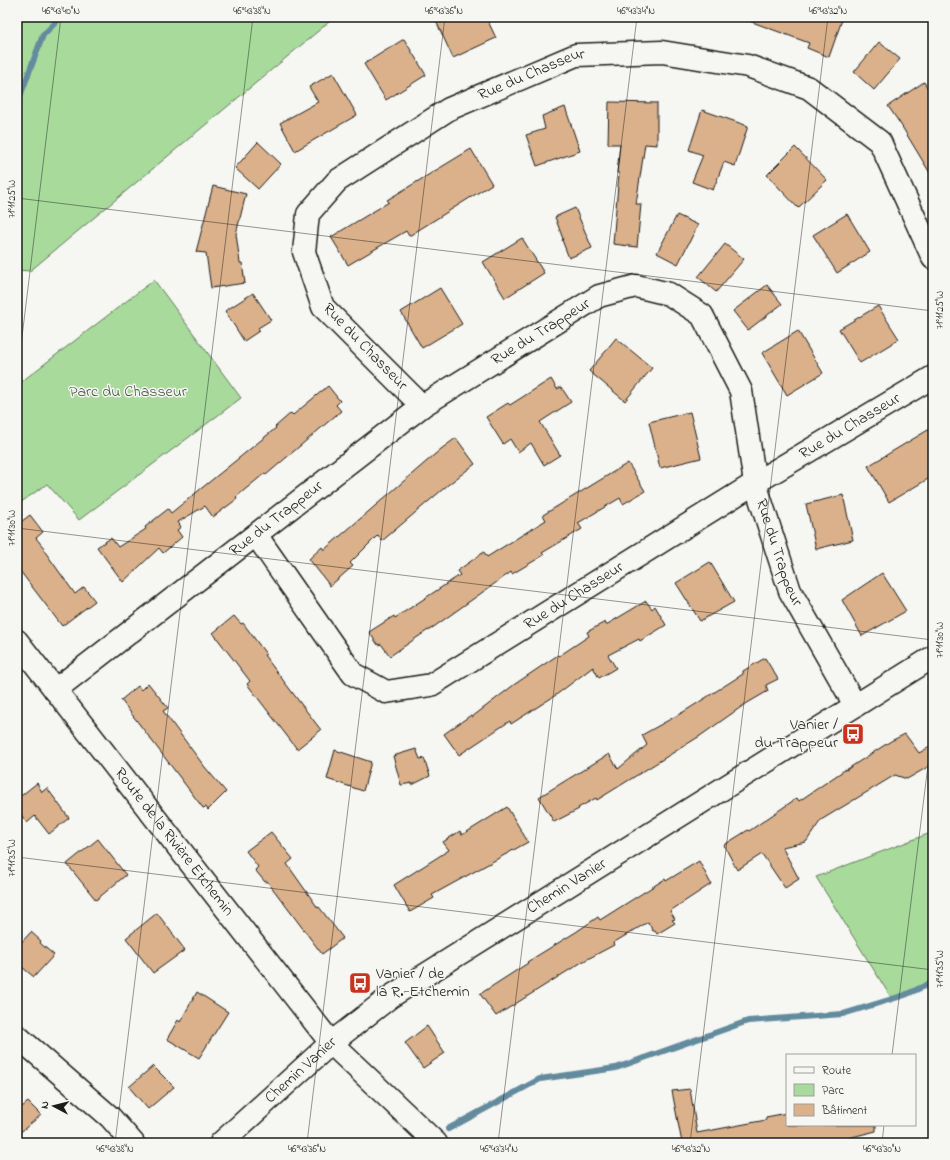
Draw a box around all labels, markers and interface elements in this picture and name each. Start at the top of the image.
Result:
text: 46°43'40"N [42,4,80,19]
text: 46°43'38"N [233,4,271,19]
text: 46°43'36"N [425,4,463,19]
text: 46°43'34"N [617,4,655,19]
text: 46°43'32"N [809,4,848,19]
street label: Rue du Chasseur [474,43,585,107]
text: 71°11'25"W [5,180,20,218]
text: 71°11'25"W [933,291,948,329]
street label: Rue du Trappeur [487,292,595,372]
street label: Rue du Chasseur [317,298,413,396]
park label: Parc du Chasseur [69,380,187,404]
street label: Rue du Chasseur [795,387,905,466]
street label: Rue du Trappeur [225,475,328,563]
street label: Rue du Trappeur [749,496,809,611]
text: 71°11'30"W [5,510,20,546]
street label: Rue du Chasseur [519,556,629,636]
text: 71°11'30"W [933,622,948,658]
place label: Vanier / du Trappeur [754,713,838,755]
bus stop icon: Vanier / du Trappeur [840,721,866,747]
street label: Route de la Rivière Etchemin [108,763,240,921]
text: 71°11'35"W [5,839,20,877]
street label: Chemin Vanier [522,852,611,920]
text: 71°11'35"W [933,950,948,988]
place label: Vanier / de la R.-Etchemin [375,962,470,1004]
bus stop icon: Vanier / de la R.-Etchemin [347,970,373,996]
street label: Chemin Vanier [260,1031,342,1109]
legend [786,1054,916,1126]
text: Route [822,1062,852,1080]
text: Parc [822,1082,844,1100]
north arrow [34,1086,74,1126]
text: N [37,1100,53,1110]
text: Bâtiment [821,1102,867,1120]
text: 46°43'38"N [96,1142,134,1157]
text: 46°43'36"N [288,1142,326,1157]
text: 46°43'34"N [480,1142,518,1157]
text: 46°43'32"N [672,1142,711,1157]
text: 46°43'30"N [863,1142,901,1157]

